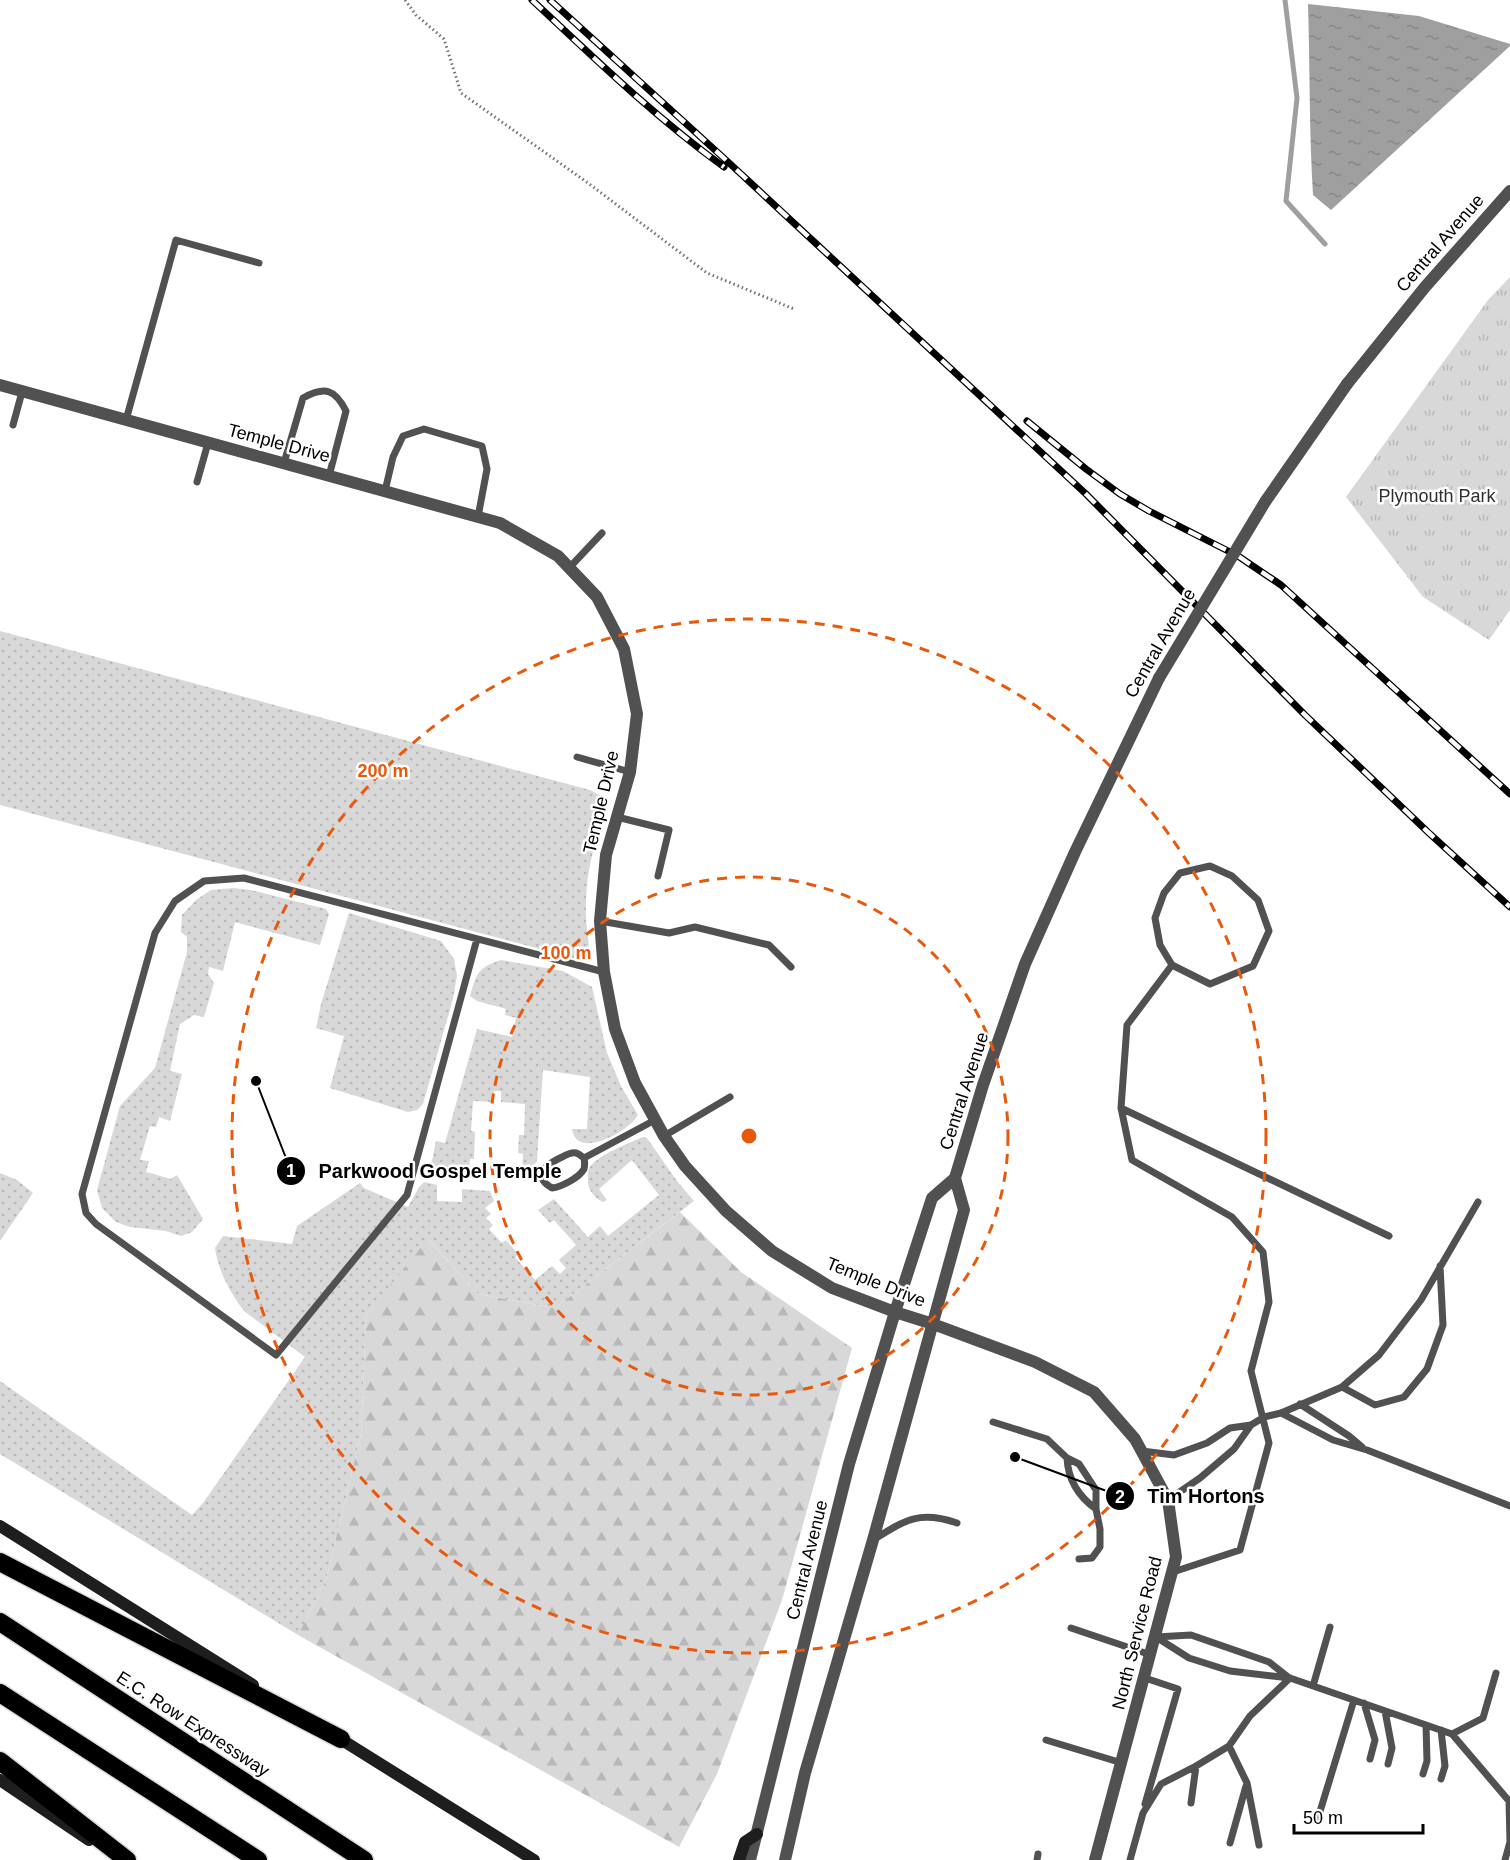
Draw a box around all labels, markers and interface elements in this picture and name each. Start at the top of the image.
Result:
street label: Central Avenue [1392,190,1488,296]
street label: Temple Drive [226,420,332,466]
park label: Plymouth Park [1378,486,1497,506]
street label: Central Avenue [1121,585,1199,701]
street label: Temple Drive [579,749,623,855]
text: 200 m [357,761,409,781]
text: 100 m [540,943,592,963]
street label: Central Avenue [936,1030,992,1152]
centre of rings [739,1126,759,1146]
callout: Parkwood Gospel Temple [276,1152,573,1190]
text: Parkwood Gospel Temple [318,1160,562,1182]
text: 1 [286,1161,296,1181]
street label: Temple Drive [824,1253,928,1311]
callout: Tim Hortons [1105,1477,1276,1515]
text: Tim Hortons [1147,1485,1265,1507]
text: 2 [1115,1487,1125,1507]
street label: Central Avenue [782,1498,832,1622]
street label: North Service Road [1108,1554,1166,1712]
street label: E.C. Row Expressway [113,1667,273,1781]
scale bar [1294,1797,1423,1835]
text: 50 m [1303,1808,1343,1828]

